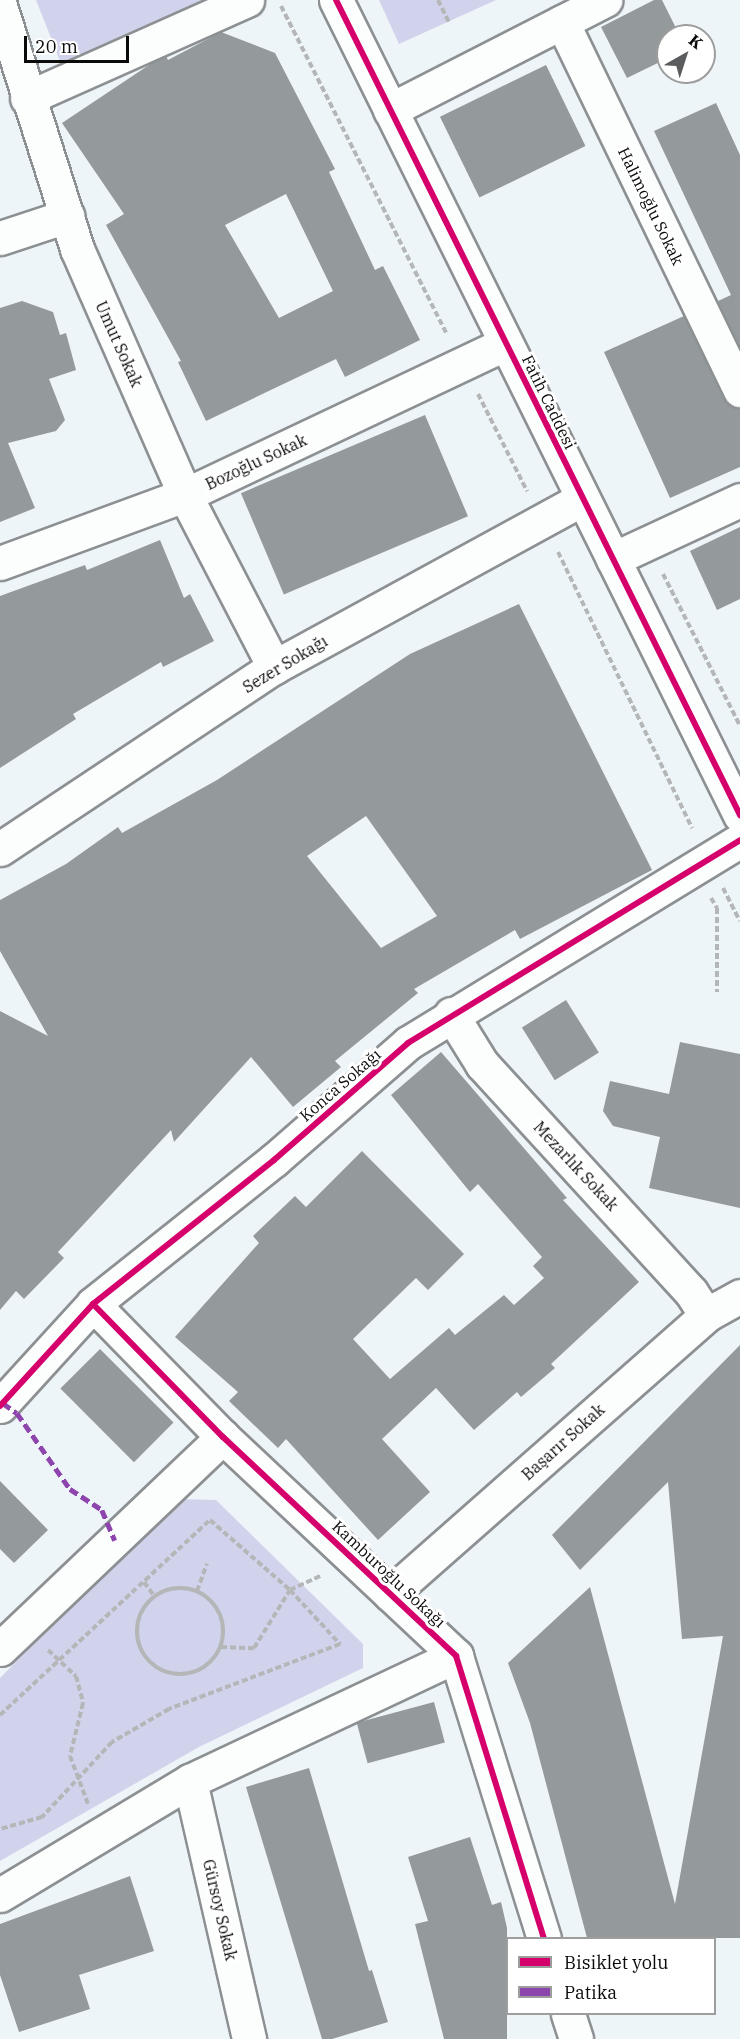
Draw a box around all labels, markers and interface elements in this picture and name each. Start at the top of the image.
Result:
scale bar [27,24,132,62]
north arrow [656,24,716,84]
text: K [685,30,707,53]
text: 20 m [35,35,78,58]
street label: Halimoğlu Sokak [614,144,688,268]
street label: Umut Sokak [91,298,147,390]
street label: Fatih Caddesi [518,352,580,452]
street label: Bozoğlu Sokak [202,430,310,494]
street label: Sezer Sokağı [239,631,331,697]
street label: Konca Sokağı [296,1045,384,1125]
street label: Mezarlık Sokak [530,1117,622,1215]
street label: Başarır Sokak [518,1400,608,1484]
street label: Kamburoğlu Sokağı [328,1517,450,1631]
street label: Gürsoy Sokak [199,1857,241,1963]
legend [506,1937,716,2015]
text: Bisiklet yolu [564,1951,668,1974]
text: Patika [564,1981,617,2004]

